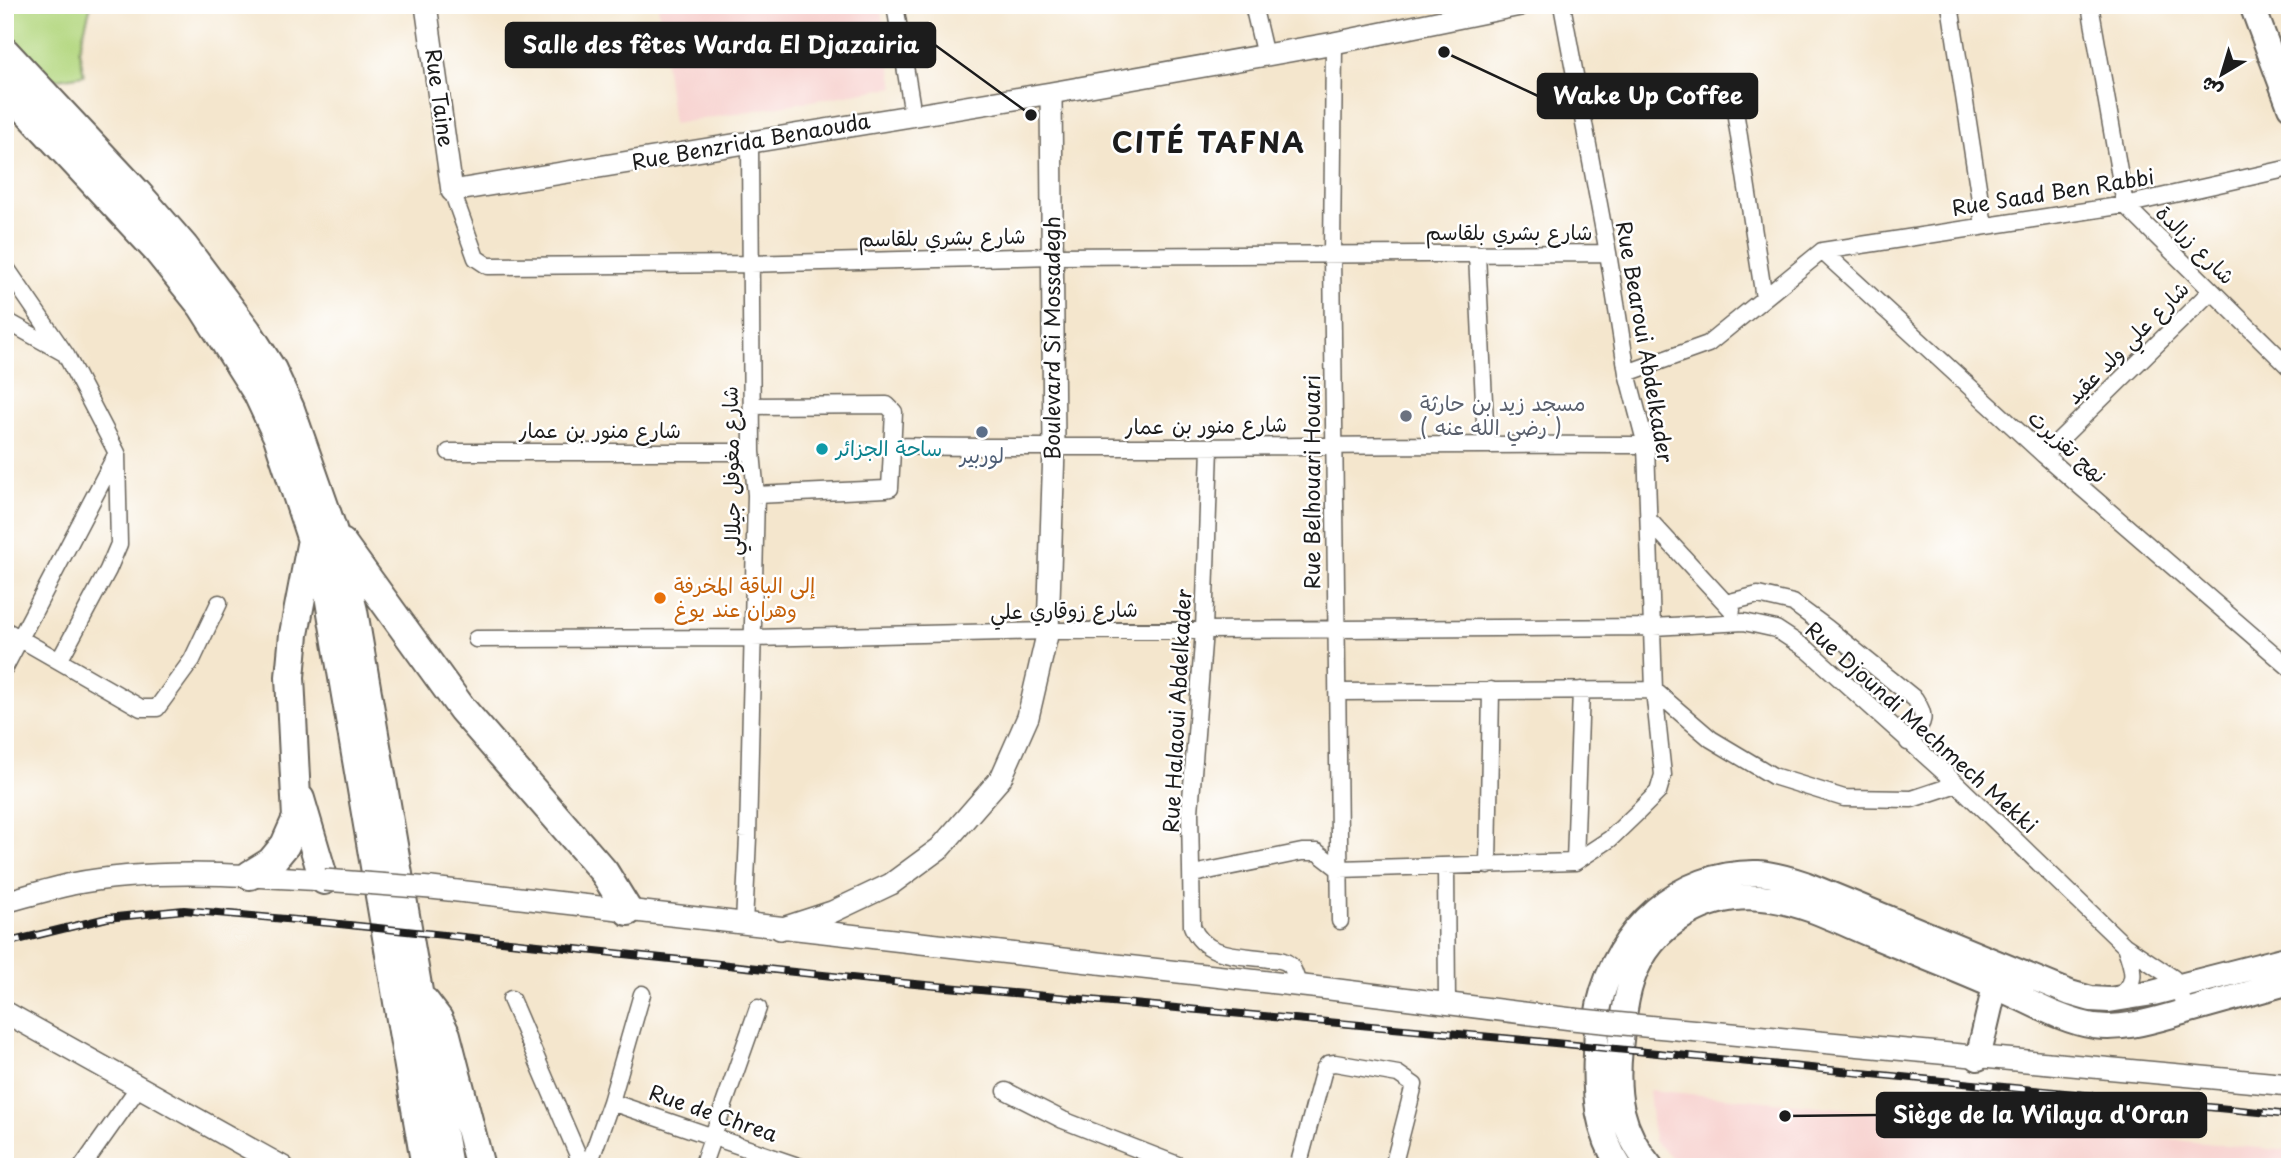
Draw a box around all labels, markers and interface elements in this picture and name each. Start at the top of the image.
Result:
callout: Salle des fêtes Warda El Djazairia [506,23,935,67]
text: Salle des fêtes Warda El Djazairia [523,26,920,61]
north arrow [2186,38,2256,108]
street label: Rue Taine [418,47,464,149]
text: ش [2194,71,2228,106]
callout: Wake Up Coffee [1538,74,1757,118]
text: Wake Up Coffee [1553,77,1743,112]
street label: Rue Benzrida Benaouda [629,103,873,177]
district label: CITÉ TAFNA [1112,120,1306,163]
street label: Rue Saad Ben Rabbi [1949,159,2156,223]
street label: شارع زرالدة [2149,197,2243,291]
street label: شارع بشري بلقاسم [1425,215,1593,249]
street label: Boulevard Si Mossadegh [1035,216,1067,460]
street label: Rue Bearoui Abdelkader [1609,218,1683,465]
street label: شارع بشري بلقاسم [858,219,1026,255]
street label: شارع علي ولد عقيد [2058,273,2199,414]
street label: Rue Belhouari Houari [1295,375,1327,589]
street label: شارع مغوفل جيلالي [713,386,752,556]
place label: مسجد زيد بن حارثة ( رضي الله عنه ) [1420,386,1586,447]
street label: نهج تقزيرت [2022,401,2115,490]
street label: شارع منور بن عمار [1124,407,1287,442]
marker: مسجد زيد بن حارثة ( رضي الله عنه ) [1398,408,1414,424]
street label: شارع منور بن عمار [518,413,681,446]
marker: لوربير [974,424,990,440]
place label: ساحة الجزائر [834,431,942,463]
place label: لوربير [958,438,1004,470]
marker: ساحة الجزائر [814,441,830,457]
place label: إلى الباقة المخرفة وهران عند يوغ [674,568,815,625]
street label: Rue Halaoui Abdelkader [1154,588,1198,834]
marker: إلى الباقة المخرفة وهران عند يوغ [652,590,668,606]
street label: شارع زوقاري علي [990,592,1138,631]
street label: Rue Djoundi Mechmech Mekki [1799,613,2046,840]
street label: Rue de Chrea [645,1075,783,1149]
callout: Siège de la Wilaya d'Oran [1877,1093,2206,1137]
text: Siège de la Wilaya d'Oran [1893,1096,2189,1131]

